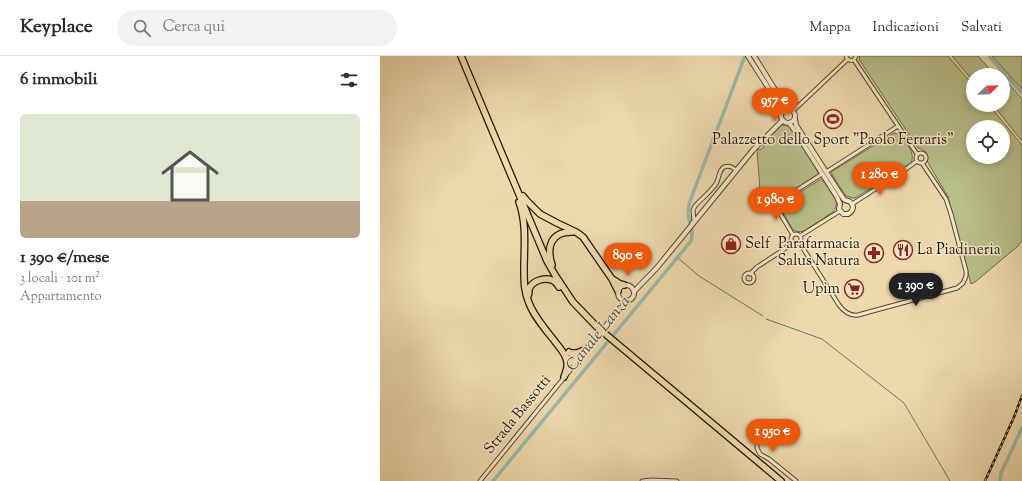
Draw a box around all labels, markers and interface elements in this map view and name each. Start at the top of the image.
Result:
search box [117,10,397,46]
text: Keyplace [20,14,93,41]
icon: search [131,17,153,39]
text: Cerca qui [163,17,225,38]
text: Mappa [810,18,851,38]
text: Indicazioni [873,18,939,38]
text: Salvati [961,18,1002,38]
text: 6 immobili [20,68,98,92]
north arrow [966,68,1010,112]
map controls [966,68,1010,164]
icon: filters [338,69,360,91]
pin: 957 € [747,88,803,122]
text: 957 € [761,92,789,110]
sports icon: Palazzetto dello Sport "Paolo Ferraris" [822,108,844,130]
button: locate [966,120,1010,164]
place label: Palazzetto dello Sport "Paolo Ferraris" [712,130,954,151]
icon: home [154,140,226,212]
pin: 1 280 € [843,162,917,196]
text: 1 280 € [861,166,899,184]
pin: 1 980 € [739,187,813,221]
text: 1 980 € [757,191,795,209]
shop icon: Self [720,233,742,255]
place label: Self [745,234,771,255]
place label: Parafarmacia Salus Natura [777,234,860,272]
restaurant icon: La Piadineria [892,239,914,261]
place label: La Piadineria [917,240,1001,261]
pharmacy icon: Parafarmacia Salus Natura [863,242,885,264]
pin: 890 € [600,243,656,277]
text: 1 390 €/mese [20,246,109,270]
text: 890 € [613,247,643,265]
text: 3 locali · 101 m² [20,270,100,288]
pin: 1 390 € [879,273,953,307]
text: 1 390 € [898,277,934,295]
supermarket icon: Upim [843,278,865,300]
place label: Upim [803,279,841,300]
text: Appartamento [20,288,102,306]
water label: Canale Lanza [561,291,637,377]
street label: Strada Bassotti [480,371,556,459]
pin: 1 950 € [736,419,810,453]
text: 1 950 € [755,423,791,441]

